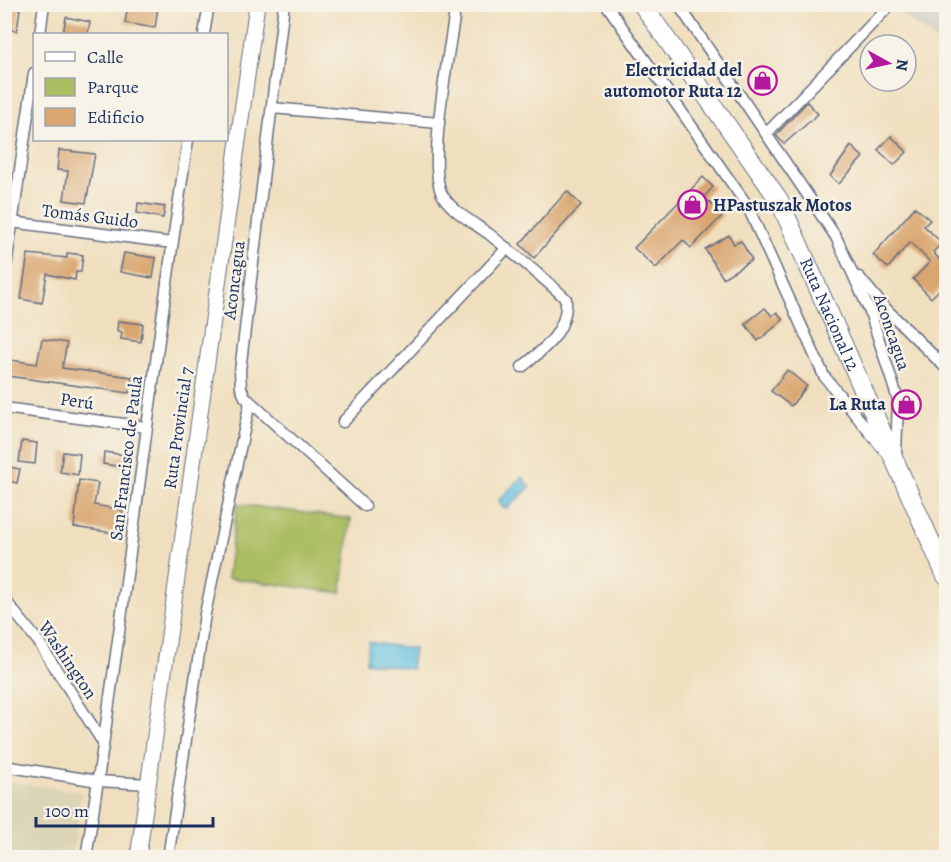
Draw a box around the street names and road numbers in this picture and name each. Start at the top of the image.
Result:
street label: Tomás Guido [40,198,140,234]
street label: Aconcagua [217,239,251,322]
street label: Ruta Nacional 12 [794,254,866,375]
street label: Aconcagua [867,290,916,374]
street label: Ruta Provincial 7 [158,365,198,490]
street label: San Francisco de Paula [104,373,148,542]
street label: Perú [59,387,96,415]
street label: Washington [33,615,103,704]

